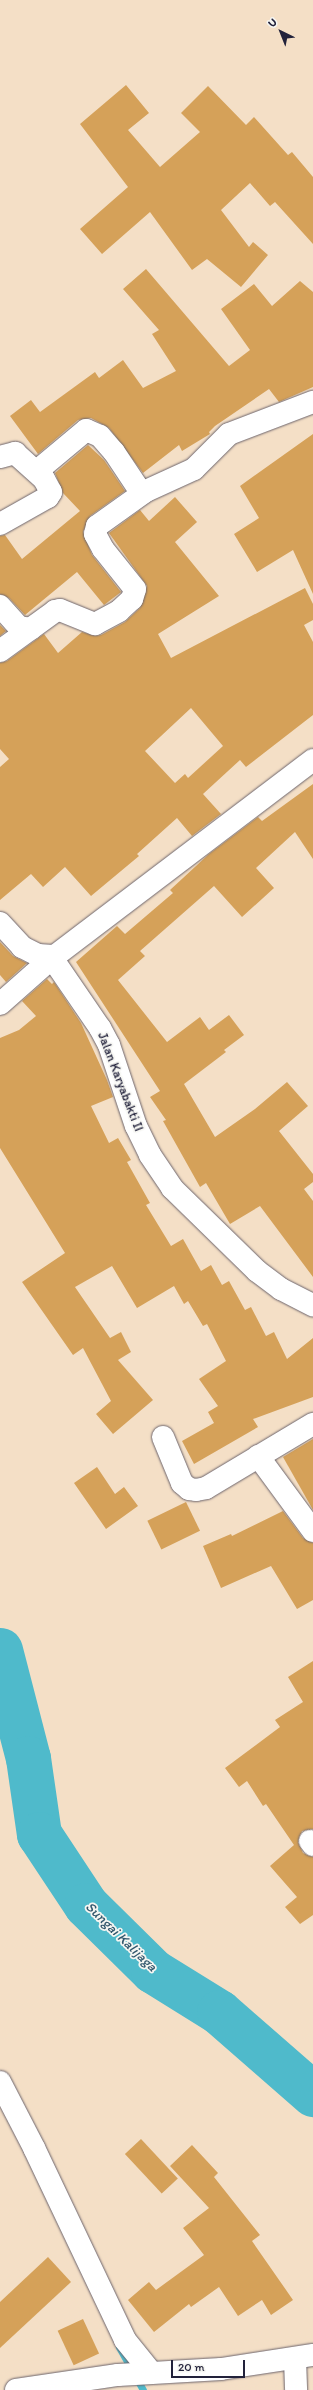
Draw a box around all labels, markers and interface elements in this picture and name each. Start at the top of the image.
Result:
north arrow [261,12,301,52]
text: U [265,16,280,30]
street label: Jalan Karyabakti II [94,1030,146,1134]
water label: Sungai Kalijaga [82,1899,160,1975]
scale bar [173,2352,247,2378]
text: 20 m [178,2360,205,2374]

